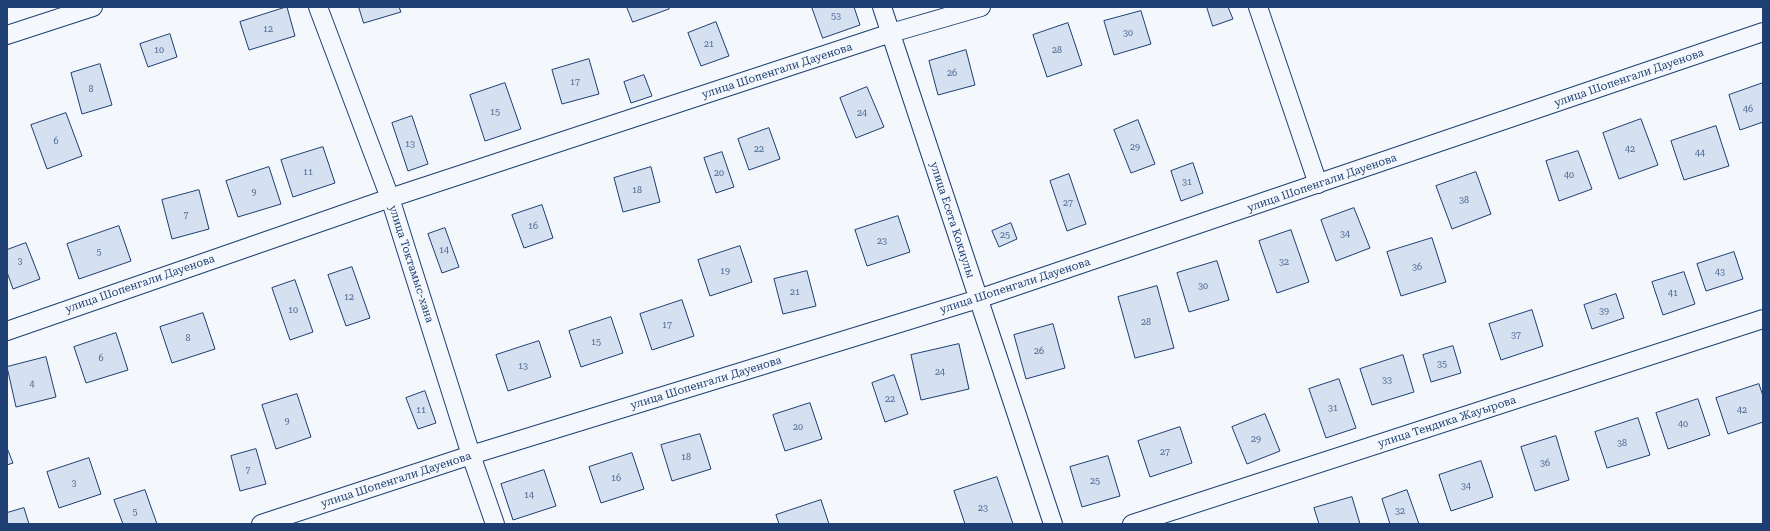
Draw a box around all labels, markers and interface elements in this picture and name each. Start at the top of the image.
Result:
house number: 53 [831,11,841,21]
house number: 12 [263,24,273,34]
house number: 30 [1123,28,1133,38]
house number: 21 [704,39,714,49]
street label: улица Шопенгали Дауенова [700,40,854,102]
house number: 10 [154,45,164,55]
house number: 28 [1052,45,1062,55]
street label: улица Шопенгали Дауенова [1552,46,1706,110]
house number: 26 [947,68,957,78]
house number: 17 [570,77,580,87]
house number: 8 [88,84,94,94]
house number: 46 [1743,104,1753,114]
house number: 15 [490,107,500,117]
house number: 24 [857,108,867,118]
house number: 6 [53,136,59,146]
house number: 13 [405,139,415,149]
house number: 29 [1130,142,1140,152]
house number: 22 [754,144,764,154]
house number: 42 [1625,144,1635,154]
house number: 44 [1695,148,1705,158]
street label: улица Шопенгали Дауенова [1245,151,1399,215]
street label: улица Есета Кокиулы [927,160,977,280]
house number: 11 [303,167,313,177]
house number: 20 [714,168,724,178]
house number: 40 [1564,170,1574,180]
house number: 31 [1182,177,1192,187]
house number: 18 [632,185,642,195]
house number: 9 [251,187,257,197]
house number: 38 [1459,195,1469,205]
house number: 27 [1063,198,1073,208]
street label: улица Токтамыс-хана [386,204,436,324]
house number: 7 [183,210,189,220]
house number: 16 [528,221,538,231]
house number: 34 [1340,229,1350,239]
house number: 25 [1000,230,1010,240]
house number: 23 [877,236,887,246]
house number: 14 [439,245,449,255]
house number: 5 [96,247,102,257]
street label: улица Шопенгали Дауенова [63,252,217,316]
street label: улица Шопенгали Дауенова [938,255,1092,317]
house number: 3 [17,256,23,266]
house number: 32 [1279,257,1289,267]
house number: 36 [1412,262,1422,272]
house number: 19 [720,266,730,276]
house number: 43 [1715,267,1725,277]
house number: 30 [1198,281,1208,291]
house number: 21 [790,287,800,297]
house number: 41 [1668,288,1678,298]
house number: 12 [344,292,354,302]
house number: 10 [288,305,298,315]
house number: 39 [1599,306,1609,316]
house number: 28 [1141,317,1151,327]
house number: 17 [662,320,672,330]
house number: 37 [1511,330,1521,340]
house number: 8 [185,333,191,343]
house number: 15 [591,337,601,347]
house number: 26 [1034,346,1044,356]
house number: 6 [98,353,104,363]
street label: улица Шопенгали Дауенова [629,354,783,412]
house number: 35 [1437,359,1447,369]
house number: 13 [518,361,528,371]
house number: 24 [935,367,945,377]
house number: 33 [1382,375,1392,385]
house number: 4 [29,379,35,389]
street label: улица Тендика Жауырова [1376,393,1518,451]
house number: 22 [885,394,895,404]
house number: 31 [1328,403,1338,413]
house number: 11 [416,405,426,415]
house number: 42 [1737,405,1747,415]
house number: 9 [284,416,290,426]
house number: 40 [1678,419,1688,429]
house number: 20 [793,422,803,432]
house number: 29 [1251,434,1261,444]
house number: 38 [1617,438,1627,448]
house number: 27 [1160,447,1170,457]
street label: улица Шопенгали Дауенова [319,449,473,511]
house number: 18 [681,452,691,462]
house number: 36 [1540,458,1550,468]
house number: 7 [245,465,251,475]
house number: 16 [611,473,621,483]
house number: 25 [1090,476,1100,486]
house number: 3 [71,478,77,488]
house number: 34 [1461,481,1471,491]
house number: 14 [524,490,534,500]
house number: 23 [978,503,988,513]
house number: 32 [1395,506,1405,516]
house number: 5 [132,507,138,517]

